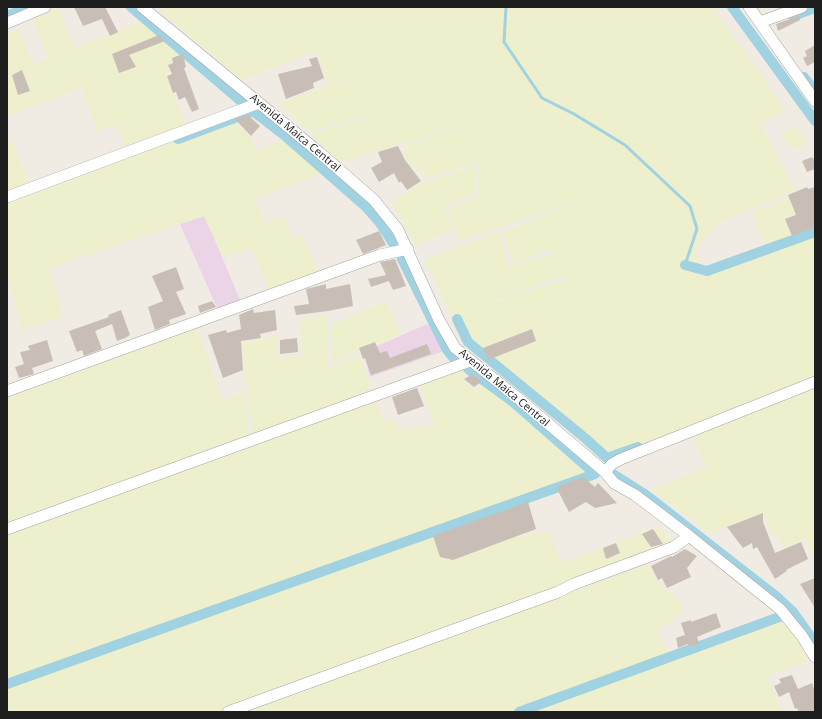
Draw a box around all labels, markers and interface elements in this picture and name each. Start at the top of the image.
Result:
street label: Avenida Maica Central [247,91,343,175]
street label: Avenida Maica Central [456,346,552,430]

